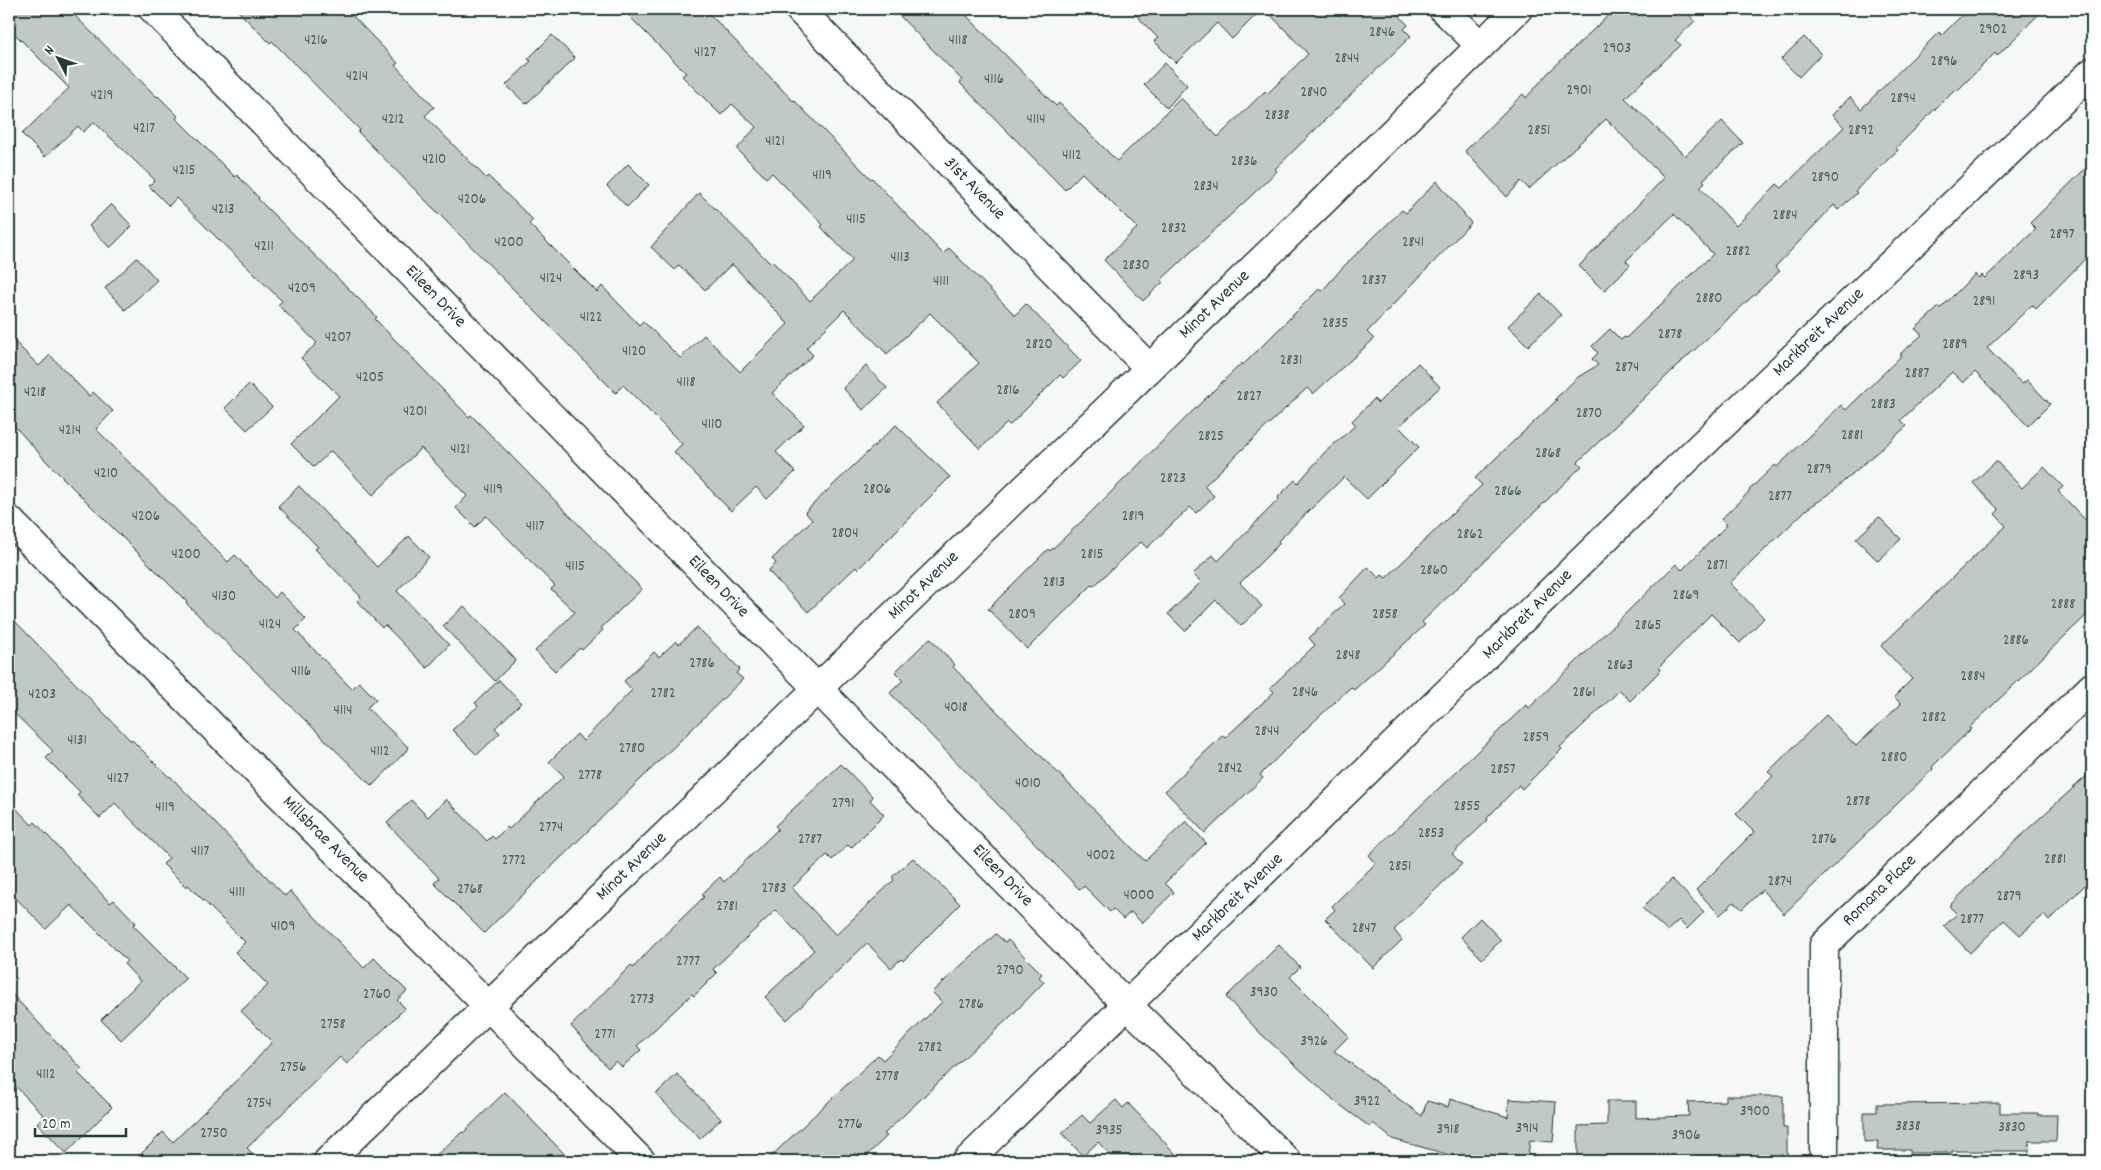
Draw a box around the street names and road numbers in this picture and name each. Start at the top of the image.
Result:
street label: 31st Avenue [937,152,1011,226]
street label: Eileen Drive [399,260,471,334]
street label: Minot Avenue [1174,265,1256,345]
street label: Markbreit Avenue [1768,283,1870,383]
street label: Minot Avenue [883,546,965,626]
street label: Eileen Drive [682,550,754,624]
street label: Markbreit Avenue [1477,564,1579,666]
street label: Millsbrae Avenue [276,791,374,889]
street label: Minot Avenue [591,827,673,907]
street label: Eileen Drive [966,839,1038,913]
street label: Markbreit Avenue [1187,848,1289,948]
street label: Romana Place [1837,849,1923,933]

